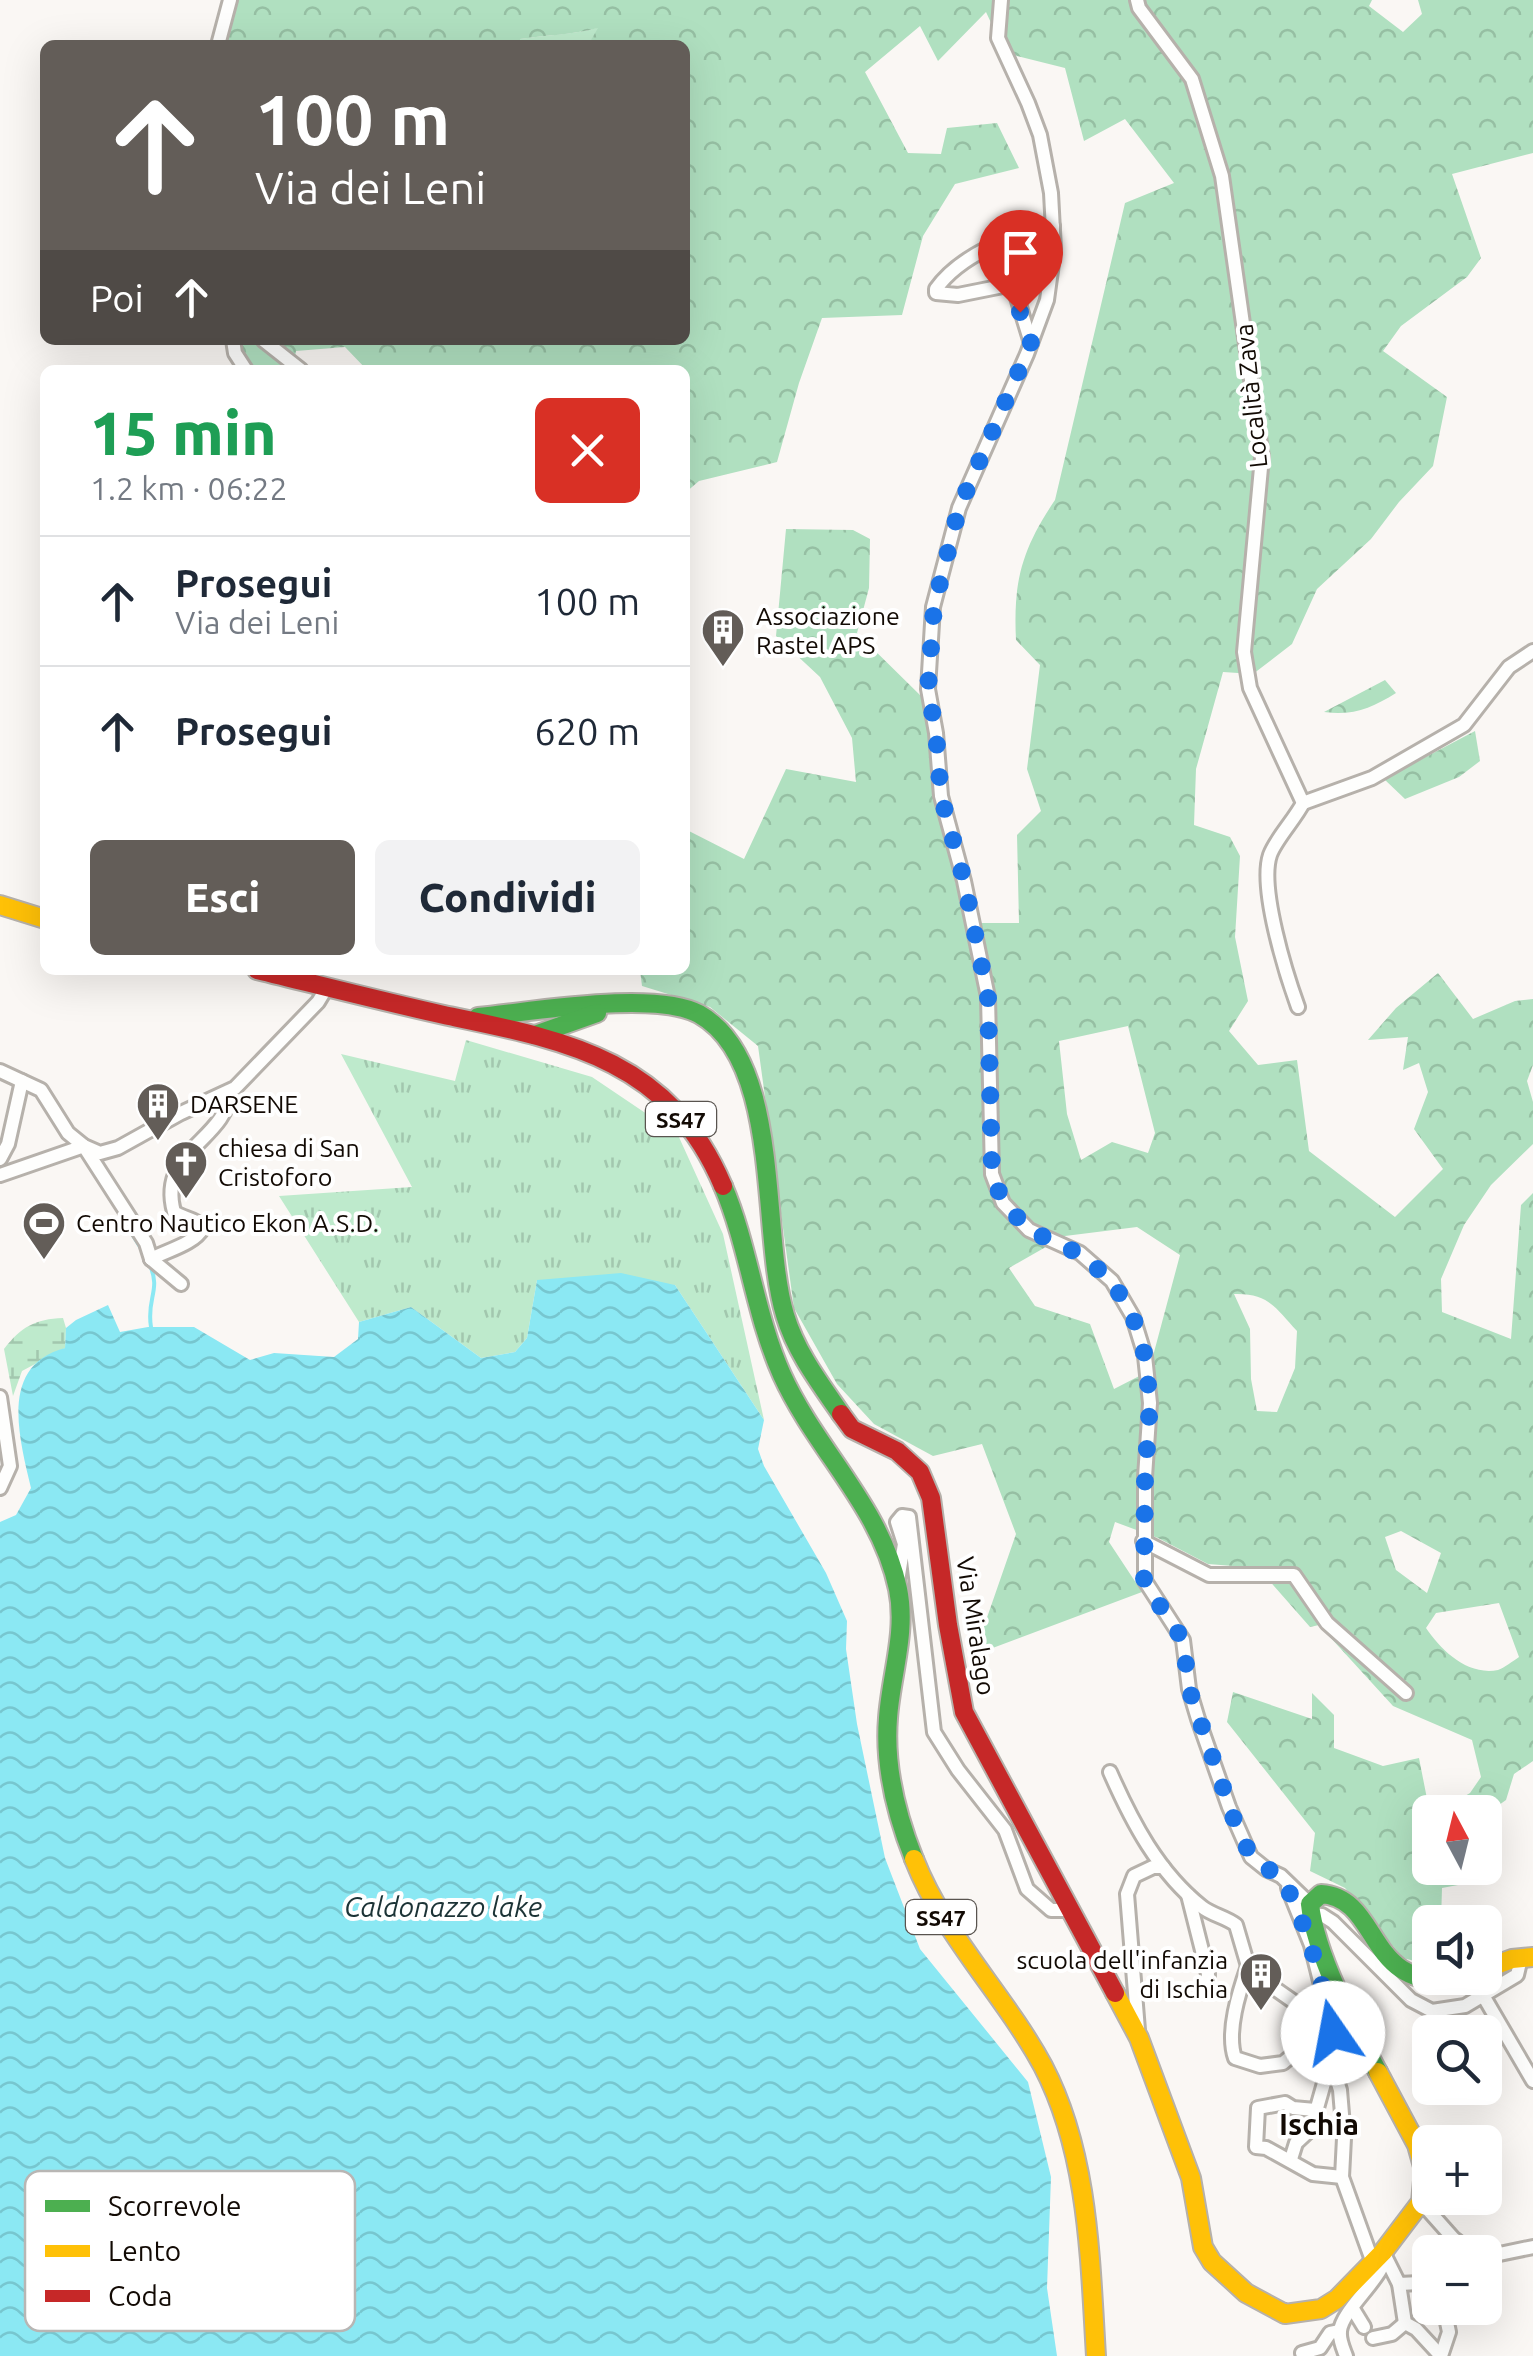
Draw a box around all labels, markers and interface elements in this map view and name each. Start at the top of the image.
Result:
icon: ahead [90,80,220,210]
text: 100 m [255,80,450,158]
text: Via dei Leni [255,162,486,213]
pin [978,210,1063,313]
icon: arrive [993,225,1048,280]
icon: ahead [164,270,219,325]
text: Poi [90,277,144,319]
street label: Località Zava [1230,323,1272,469]
button: close [535,398,640,503]
text: 15 min [90,399,276,466]
text: 1.2 km · 06:22 [90,470,288,506]
text: Prosegui [175,562,332,604]
icon: ahead [90,574,145,629]
text: 100 m [534,580,640,622]
place label: Associazione Rastel APS [756,602,900,659]
text: Via dei Leni [175,604,339,640]
building icon: Associazione Rastel APS [700,607,746,668]
icon: ahead [90,704,145,759]
text: Prosegui [175,710,332,752]
text: 620 m [534,710,640,752]
button: Esci [90,840,355,955]
button: Condividi [375,840,640,955]
building icon: DARSENE [135,1081,181,1142]
place label: DARSENE [190,1090,298,1118]
road number: SS47 [646,1102,716,1136]
place label: chiesa di San Cristoforo [218,1134,360,1191]
church icon: chiesa di San Cristoforo [163,1139,209,1200]
sports icon: Centro Nautico Ekon A.S.D. [21,1200,67,1261]
place label: Centro Nautico Ekon A.S.D. [76,1209,379,1237]
street label: Via Miralago [951,1555,1001,1697]
north arrow [1412,1795,1502,1885]
map controls [1412,1795,1502,2325]
water label: Caldonazzo lake [344,1891,542,1922]
road number: SS47 [906,1900,976,1934]
button: sound [1412,1905,1502,1995]
place label: scuola dell'infanzia di Ischia [1016,1946,1228,2003]
building icon: scuola dell'infanzia di Ischia [1238,1951,1284,2012]
position arrow [1281,1981,1385,2085]
button: search [1412,2015,1502,2105]
district label: Ischia [1279,2107,1359,2141]
button: + [1412,2125,1502,2215]
legend [25,2171,355,2331]
text: Scorrevole [108,2190,241,2221]
text: Lento [108,2235,181,2266]
button: − [1412,2235,1502,2325]
text: Coda [108,2280,172,2311]

